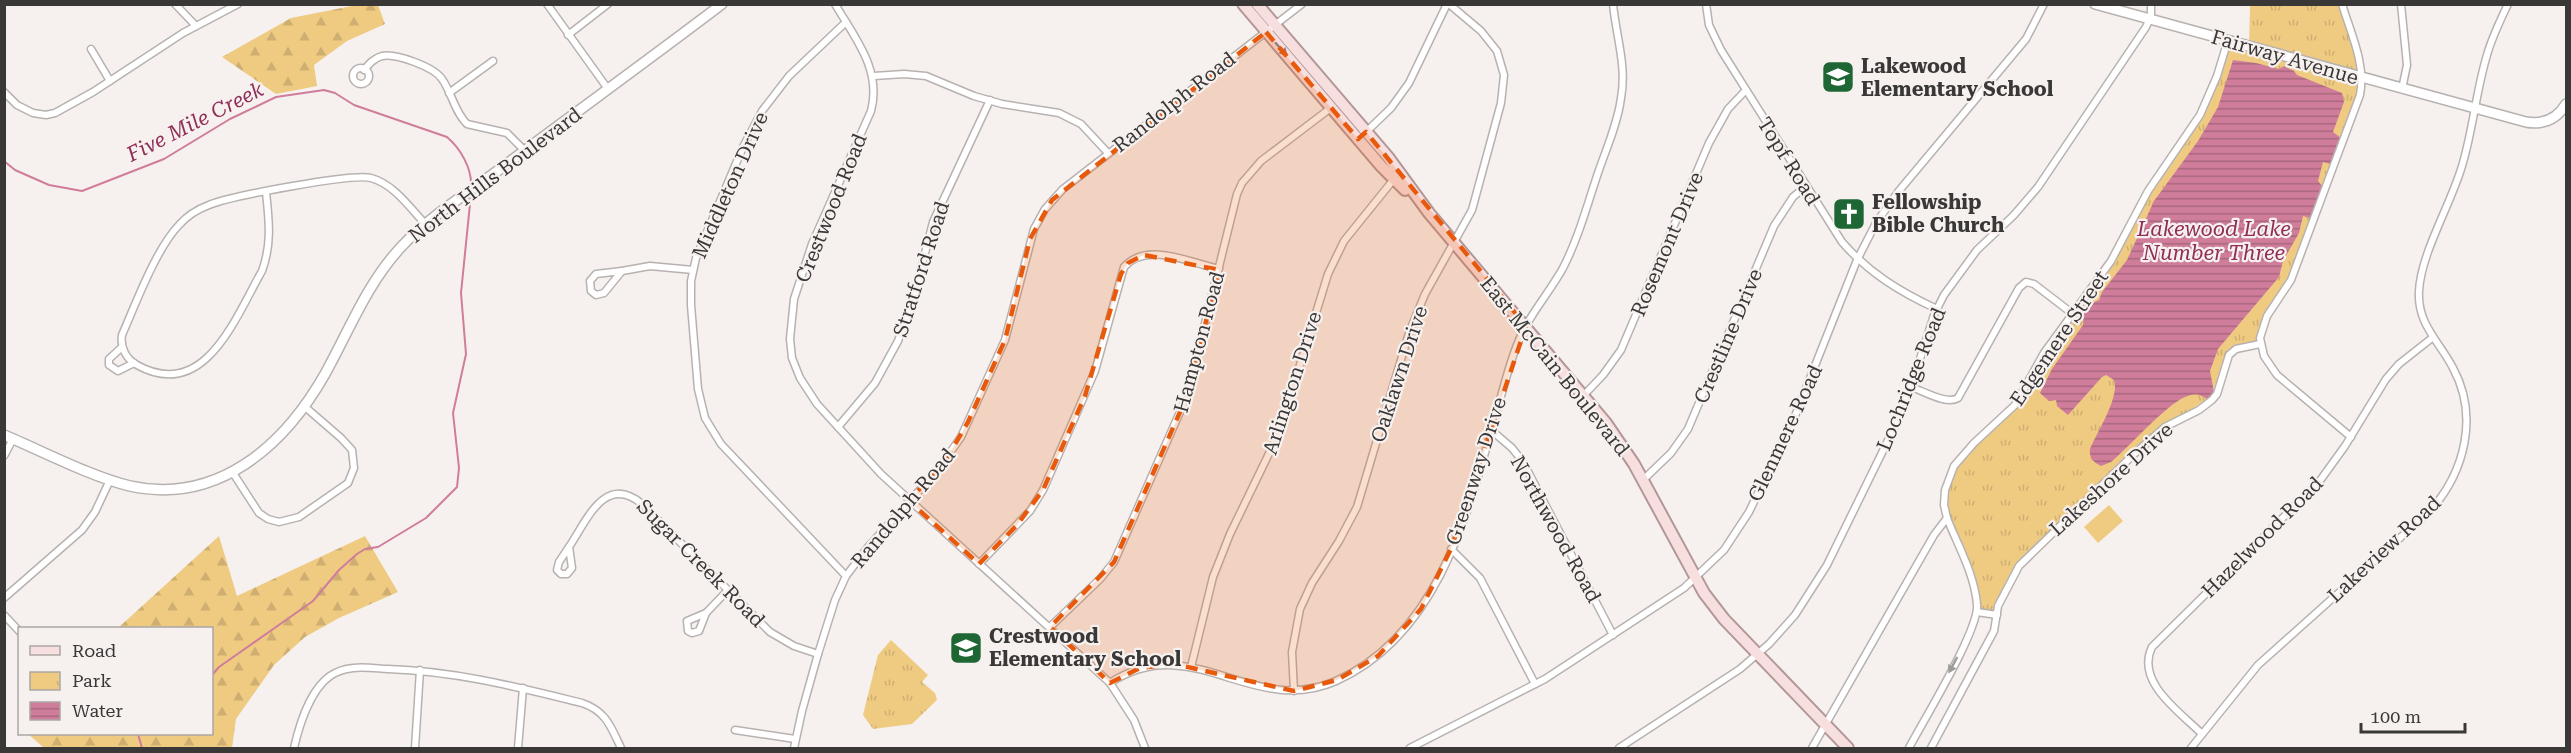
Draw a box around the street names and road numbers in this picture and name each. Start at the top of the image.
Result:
street label: Fairway Avenue [2209,25,2361,89]
street label: Randolph Road [1108,47,1240,157]
street label: North Hills Boulevard [404,102,586,248]
street label: Middleton Drive [687,108,773,262]
street label: Topf Road [1753,113,1826,210]
street label: Crestwood Road [790,130,872,286]
street label: Rosemont Drive [1626,168,1708,320]
street label: Stratford Road [888,198,954,340]
street label: Crestline Drive [1689,265,1767,407]
street label: Edgemere Street [2005,265,2113,410]
street label: Hampton Road [1169,269,1229,415]
street label: East McCain Boulevard [1475,271,1635,461]
street label: Oaklawn Drive [1366,303,1432,445]
street label: Lochridge Road [1871,304,1951,454]
street label: Arlington Drive [1258,308,1326,458]
street label: Glenmere Road [1743,361,1827,505]
street label: Greenway Drive [1441,394,1511,548]
street label: Lakeshore Drive [2044,417,2178,541]
street label: Randolph Road [846,443,960,573]
street label: Northwood Road [1506,451,1606,607]
street label: Hazelwood Road [2196,471,2328,603]
street label: Lakeview Road [2323,490,2446,607]
street label: Sugar Creek Road [632,494,770,632]

